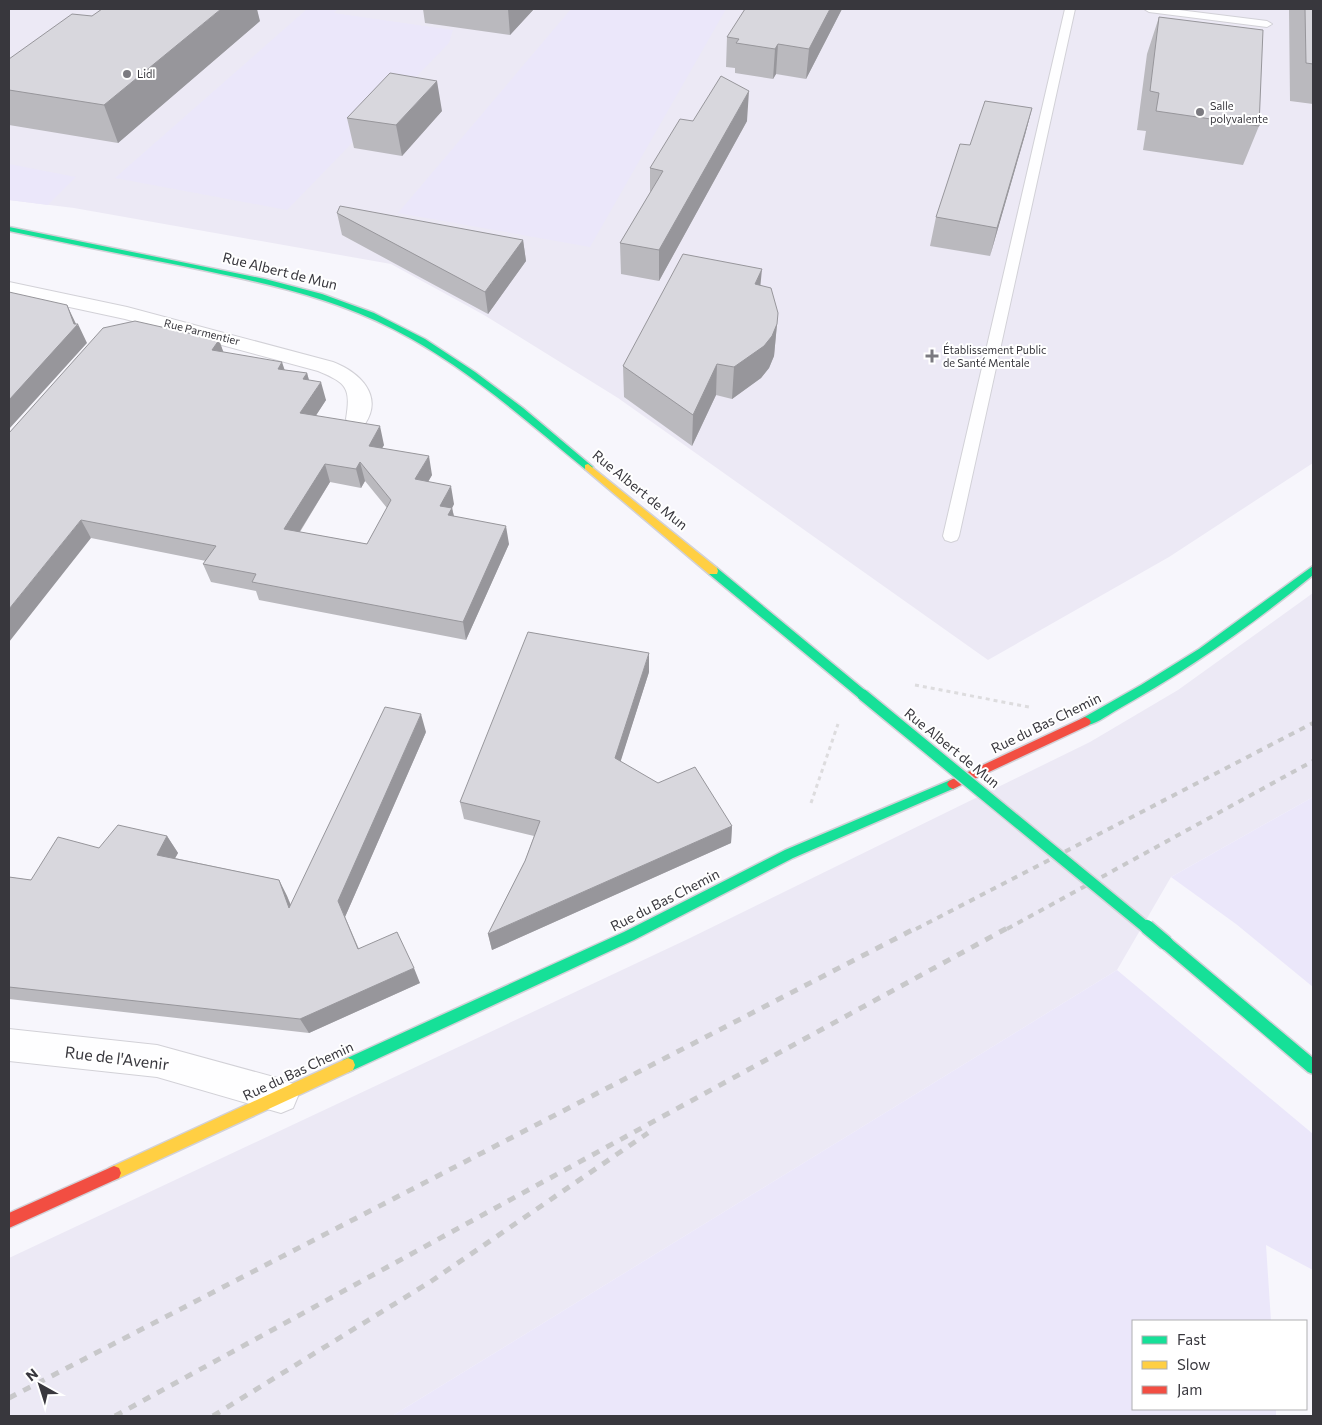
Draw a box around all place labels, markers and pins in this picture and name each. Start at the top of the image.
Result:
place label: Lidl [137,67,155,80]
marker: Lidl [121,68,133,80]
place label: Salle polyvalente [1210,99,1268,125]
marker: Salle polyvalente [1194,106,1206,118]
place label: Établissement Public de Santé Mentale [943,342,1047,369]
marker: Établissement Public de Santé Mentale [925,349,939,363]

